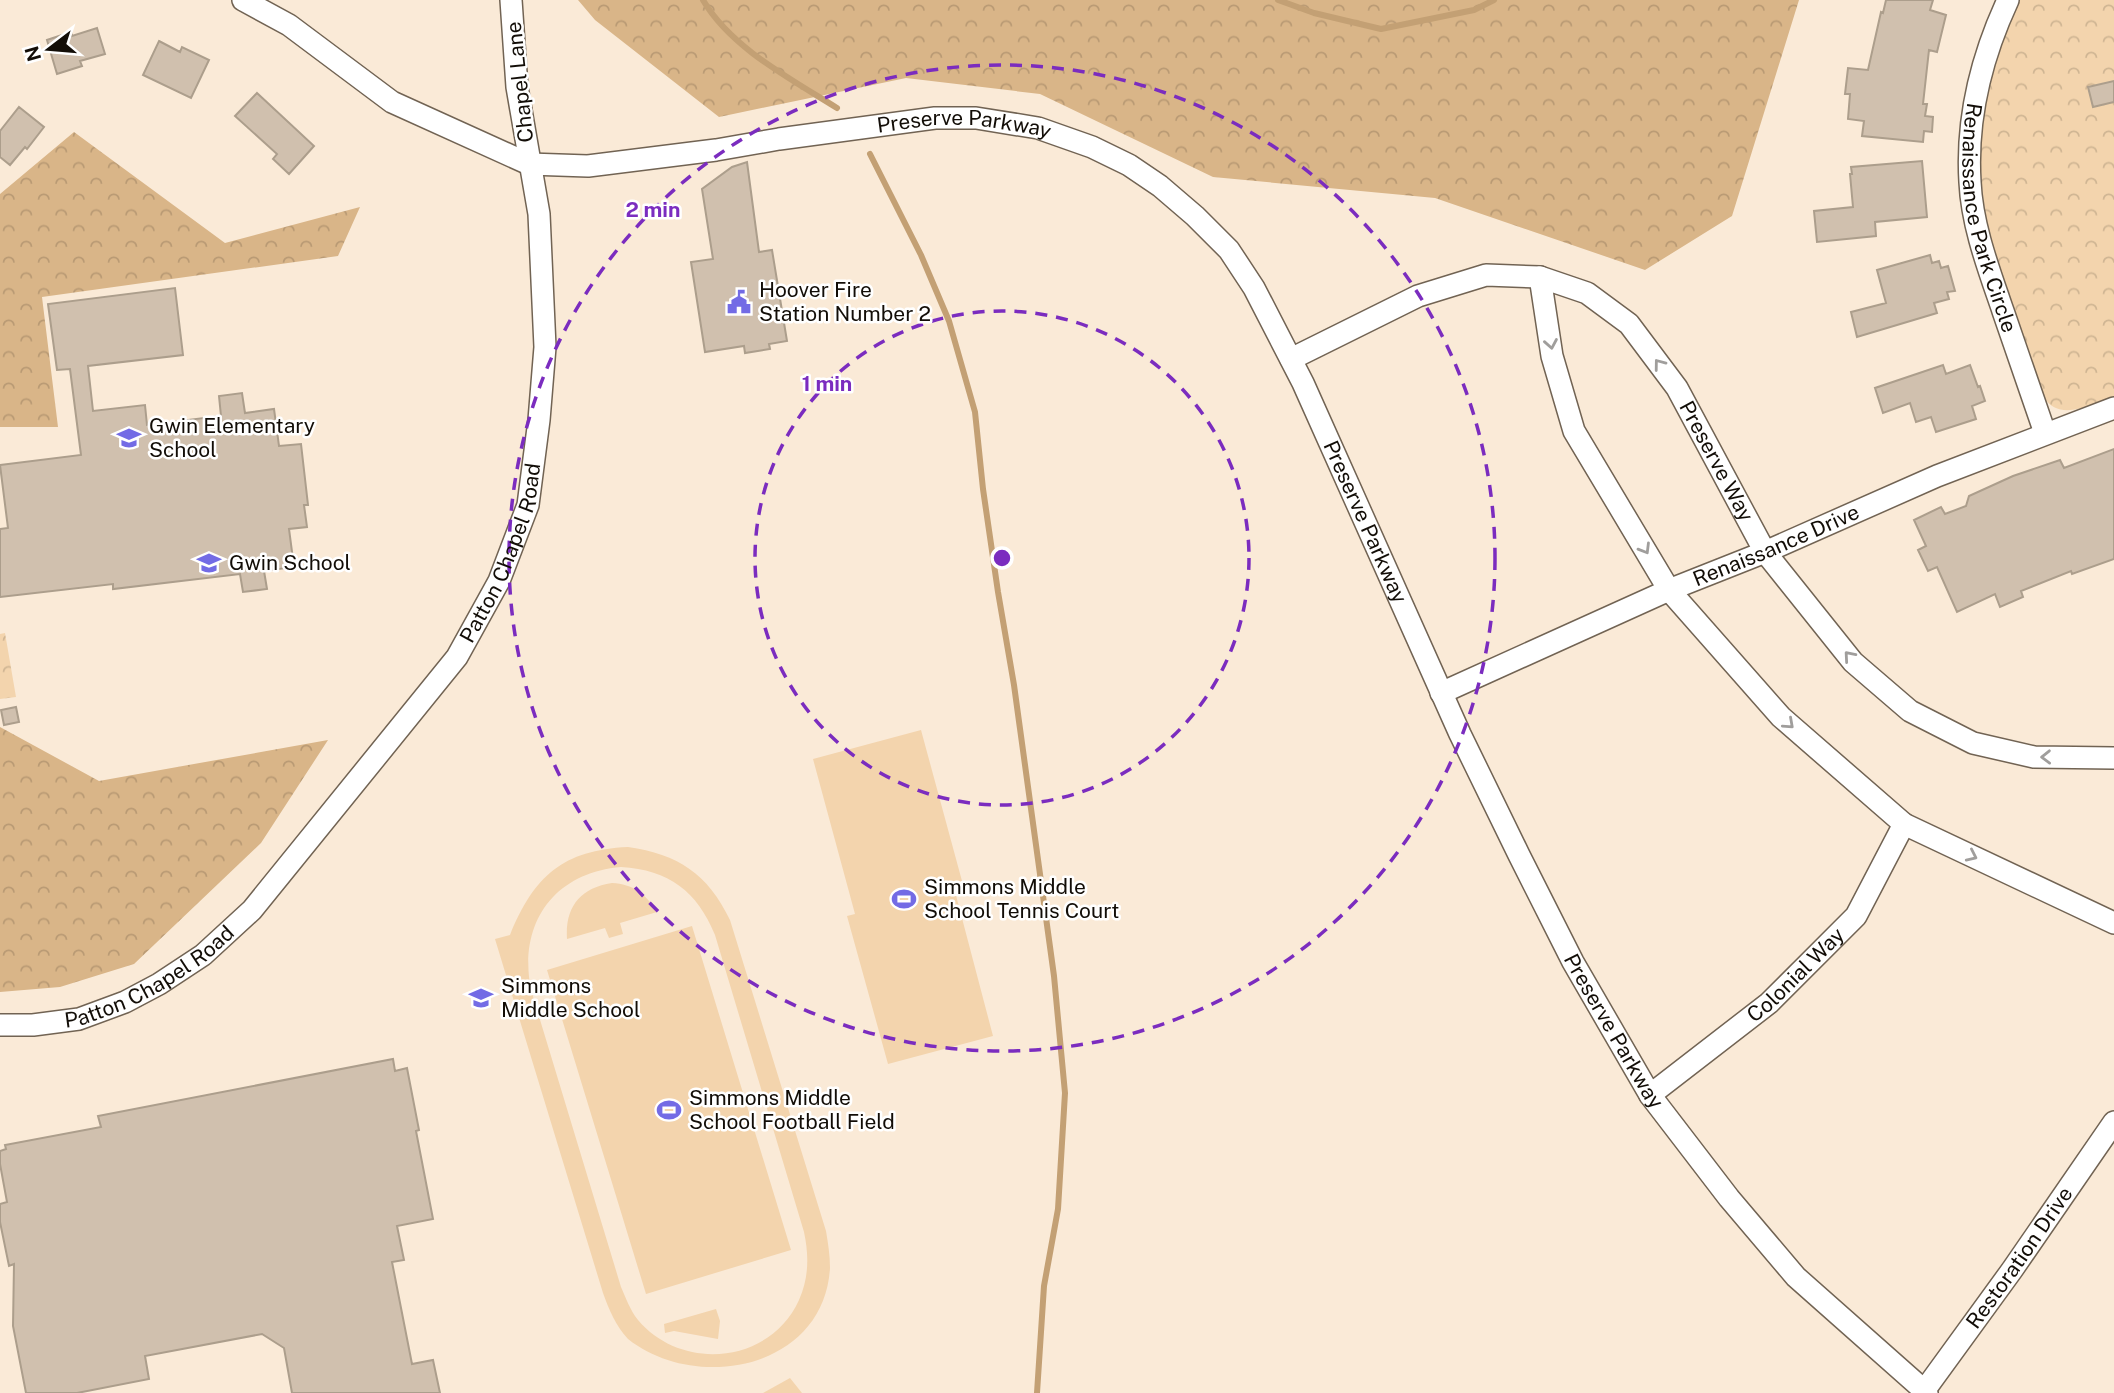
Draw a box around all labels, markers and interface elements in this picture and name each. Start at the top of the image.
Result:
north arrow [14,14,84,84]
street label: Chapel Lane [501,20,538,144]
text: N [20,44,45,64]
street label: Renaissance Park Circle [1957,101,2022,336]
street label: Preserve Parkway [875,105,1055,144]
text: 2 min [625,197,681,222]
place label: Hoover Fire Station Number 2 [759,277,931,326]
public building icon: Hoover Fire Station Number 2 [725,288,753,316]
one-way arrow [1543,339,1558,350]
one-way arrow [1655,359,1668,371]
text: 1 min [802,371,852,396]
street label: Preserve Way [1674,397,1759,525]
place label: Gwin Elementary School [149,413,315,462]
school or university icon: Gwin Elementary School [115,424,143,452]
street label: Preserve Parkway [1318,437,1413,607]
street label: Patton Chapel Road [454,461,545,647]
street label: Renaissance Drive [1689,499,1863,591]
one-way arrow [1636,542,1649,555]
centre of rings [990,546,1014,570]
school or university icon: Gwin School [195,549,223,577]
place label: Gwin School [229,550,351,575]
one-way arrow [1845,651,1857,664]
one-way arrow [1781,716,1794,728]
one-way arrow [2040,749,2051,765]
one-way arrow [1965,848,1977,862]
place label: Simmons Middle School Tennis Court [924,874,1119,923]
sports icon: Simmons Middle School Tennis Court [890,885,918,913]
street label: Patton Chapel Road [63,920,239,1033]
street label: Colonial Way [1742,922,1849,1027]
street label: Preserve Parkway [1559,949,1669,1113]
place label: Simmons Middle School [501,973,640,1022]
school or university icon: Simmons Middle School [467,984,495,1012]
place label: Simmons Middle School Football Field [689,1085,895,1134]
sports icon: Simmons Middle School Football Field [655,1096,683,1124]
street label: Restoration Drive [1961,1182,2078,1333]

